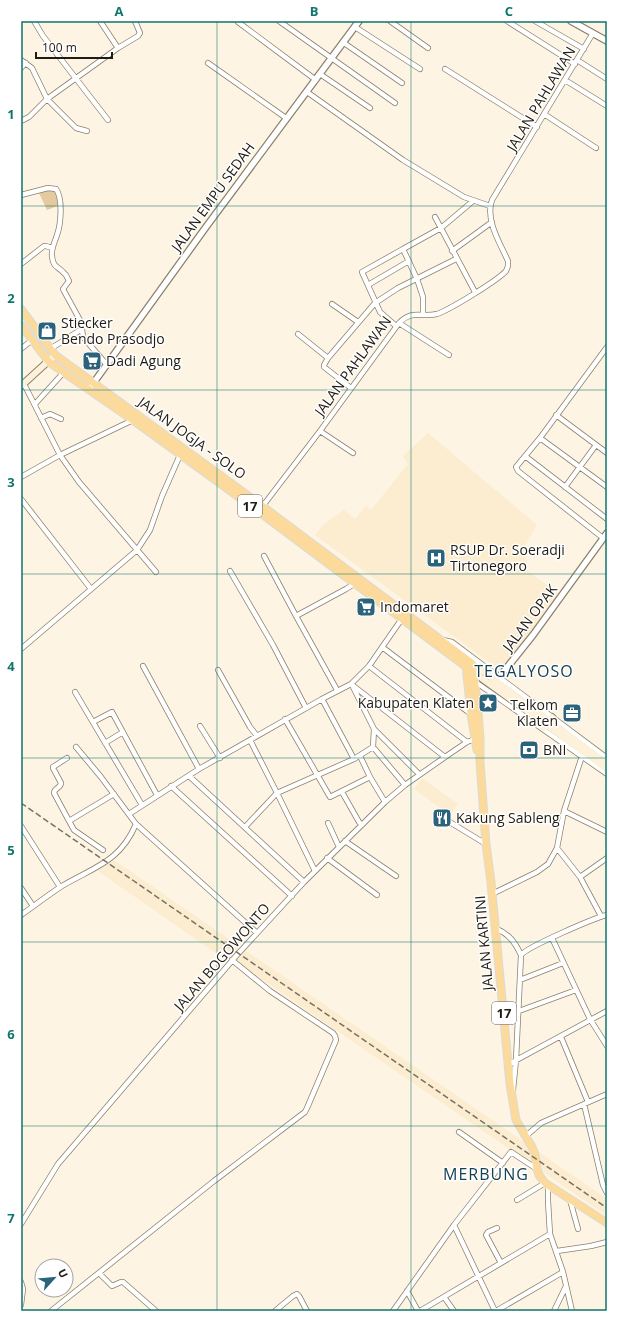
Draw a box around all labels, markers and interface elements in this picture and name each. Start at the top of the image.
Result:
text: A [115,2,124,20]
text: B [310,2,319,20]
text: C [505,2,513,20]
scale bar [36,34,112,60]
text: 100 m [42,39,77,56]
street label: JALAN PAHLAWAN [501,43,579,156]
text: 1 [7,105,15,123]
street label: JALAN EMPU SEDAH [165,138,259,257]
text: 2 [7,289,15,307]
street label: JALAN PAHLAWAN [309,312,395,421]
place label: Stiecker Bendo Prasodjo [61,313,165,348]
shop icon: Stiecker Bendo Prasodjo [36,320,58,342]
supermarket icon: Dadi Agung [81,350,103,372]
place label: Dadi Agung [106,351,181,370]
street label: JALAN JOGJA - SOLO [133,391,250,483]
text: 3 [7,473,15,491]
road number: 17 [238,495,262,517]
place label: RSUP Dr. Soeradji Tirtonegoro [450,540,565,575]
hospital icon: RSUP Dr. Soeradji Tirtonegoro [425,547,447,569]
street label: JALAN OPAK [497,580,561,657]
supermarket icon: Indomaret [355,596,377,618]
place label: Indomaret [380,597,449,616]
text: 4 [7,657,15,675]
district label: TEGALYOSO [474,660,574,682]
place icon: Kabupaten Klaten [477,692,499,714]
place label: Kabupaten Klaten [358,693,474,712]
place label: Telkom Klaten [510,695,558,730]
office icon: Telkom Klaten [561,702,583,724]
bank icon: BNI [518,739,540,761]
place label: BNI [543,740,567,759]
restaurant icon: Kakung Sableng [431,807,453,829]
place label: Kakung Sableng [456,808,560,827]
text: 5 [7,841,15,859]
street label: JALAN KARTINI [470,895,497,993]
street label: JALAN BOGOWONTO [168,899,274,1016]
road number: 17 [492,1002,516,1024]
text: 6 [7,1025,15,1043]
district label: MERBUNG [443,1163,529,1185]
text: 7 [7,1209,15,1227]
north arrow [34,1258,74,1298]
text: U [55,1266,72,1280]

